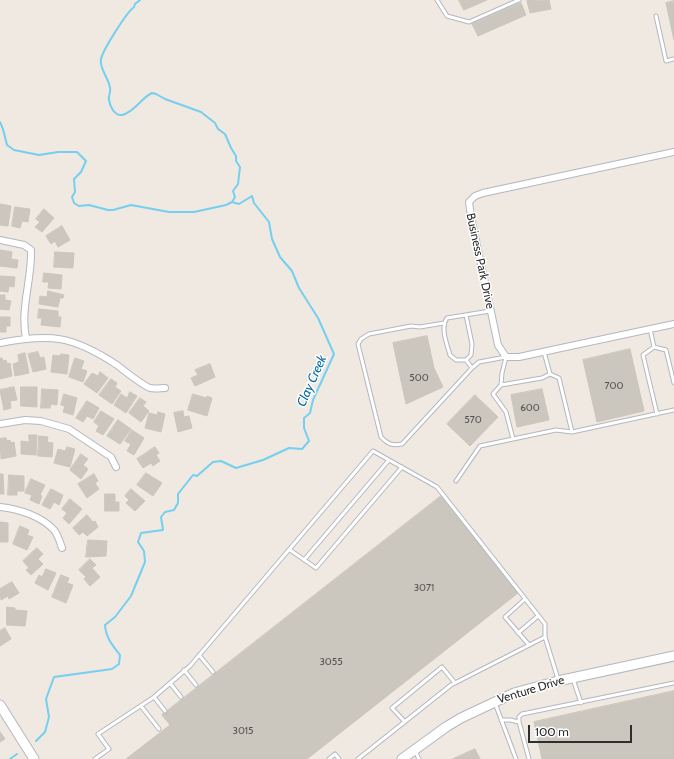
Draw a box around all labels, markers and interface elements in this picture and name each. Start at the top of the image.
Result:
street label: Business Park Drive [463,212,497,310]
water label: Clay Creek [294,353,330,409]
house number: 500 [409,372,429,384]
house number: 700 [605,380,623,392]
house number: 600 [520,402,540,414]
house number: 570 [464,414,482,426]
house number: 3071 [414,582,434,594]
house number: 3055 [319,656,343,668]
street label: Venture Drive [496,673,566,707]
scale bar [530,717,634,743]
text: 100 m [535,724,569,739]
house number: 3015 [232,725,254,737]

